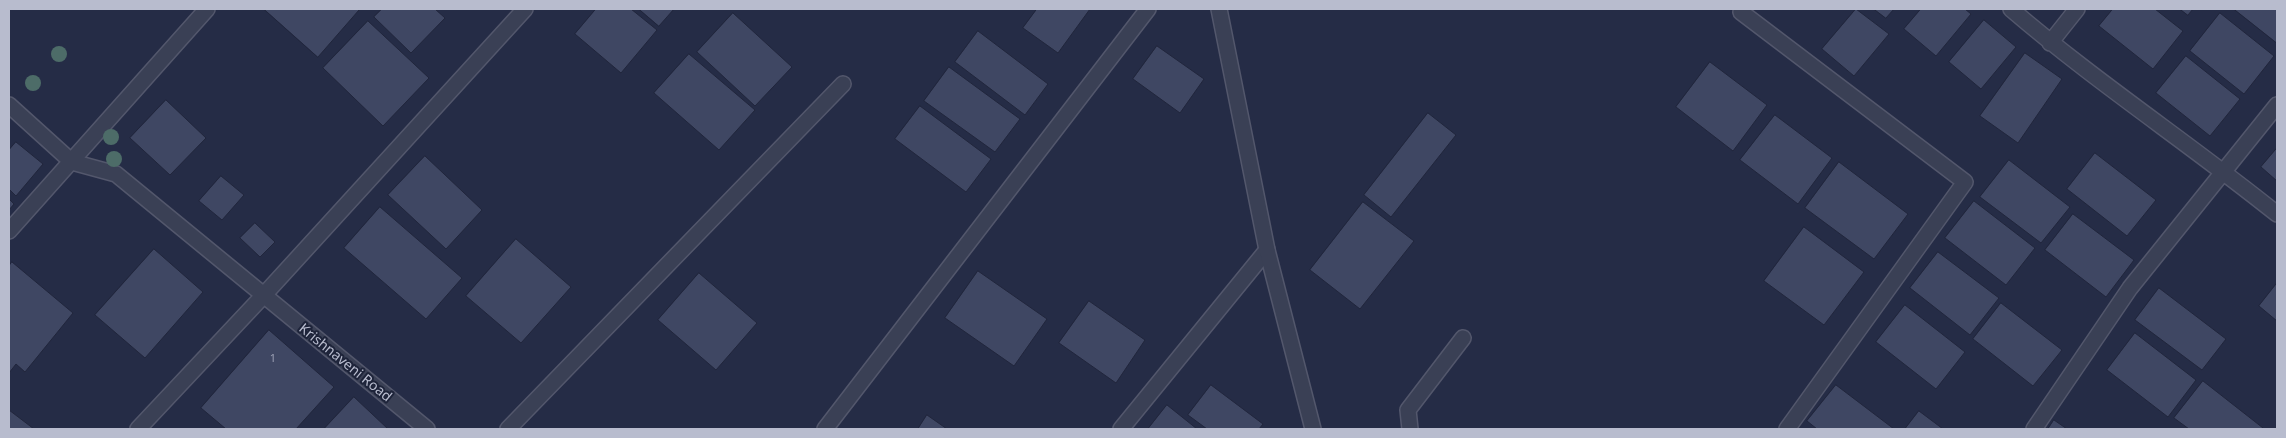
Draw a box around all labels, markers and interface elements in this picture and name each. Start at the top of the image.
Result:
street label: Krishnaveni Road [295,320,395,406]
house number: 1 [270,352,276,366]

